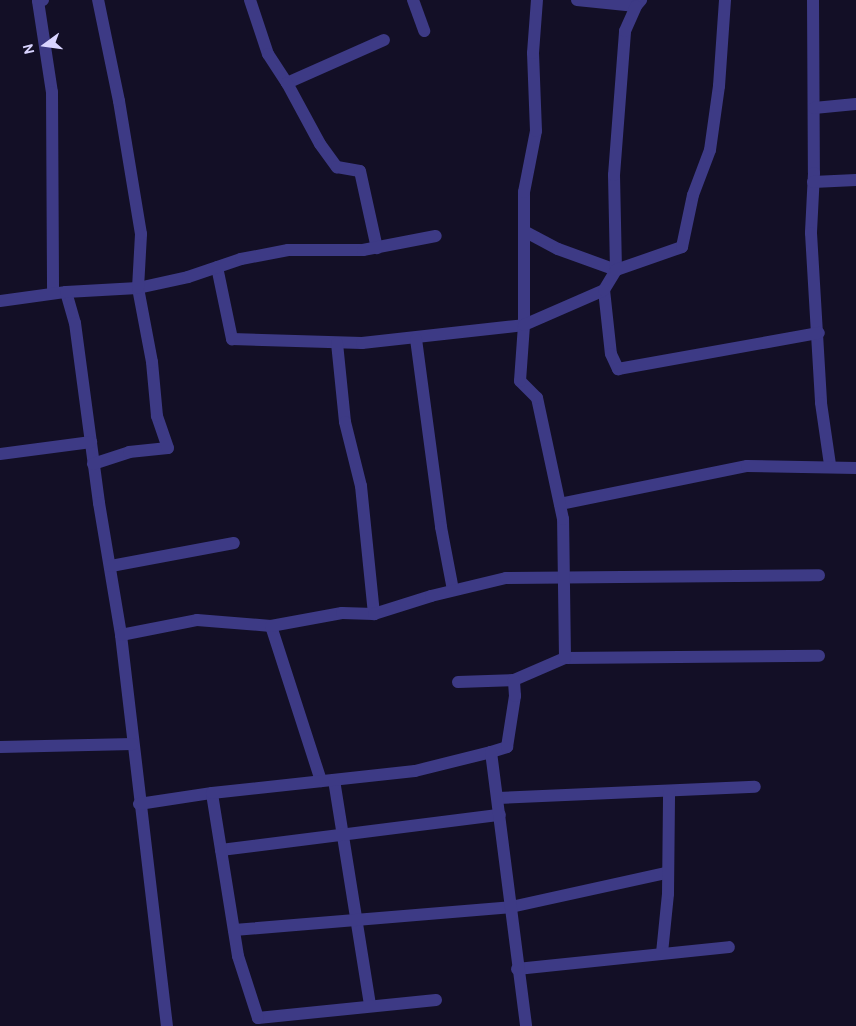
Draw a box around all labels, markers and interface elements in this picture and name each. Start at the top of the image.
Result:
north arrow [20,20,70,70]
text: N [20,42,39,56]

